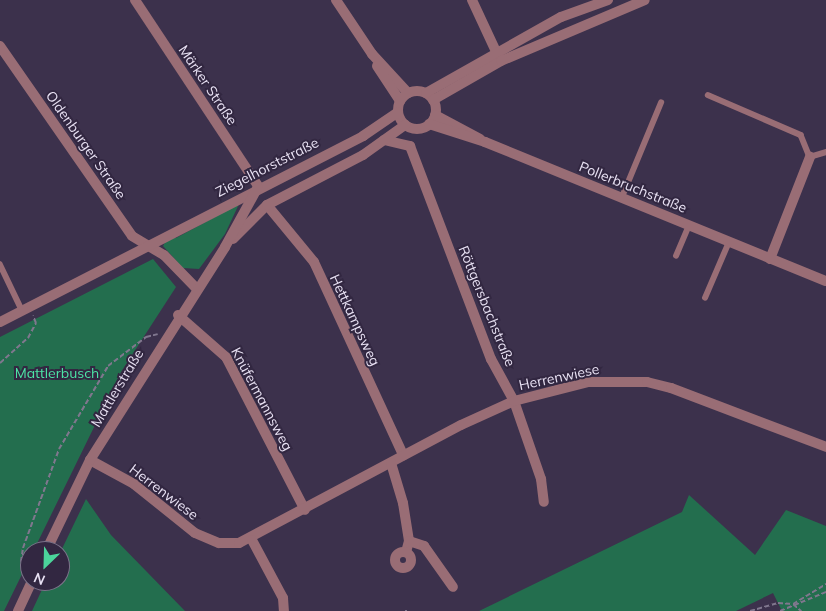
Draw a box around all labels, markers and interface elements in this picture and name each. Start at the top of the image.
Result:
street label: Märker Straße [175,42,241,128]
street label: Oldenburger Straße [42,88,130,202]
street label: Ziegelhorststraße [213,134,321,200]
street label: Pollerbruchstraße [577,158,689,216]
street label: Röttgersbachstraße [455,243,519,369]
street label: Hettkampsweg [326,272,384,368]
street label: Knüfermannsweg [228,345,296,453]
street label: Mattlerstraße [87,346,147,430]
street label: Herrenwiese [517,360,601,394]
park label: Mattlerbusch [15,365,99,381]
street label: Herrenwiese [126,461,202,523]
north arrow [20,541,70,591]
text: N [31,568,48,589]

